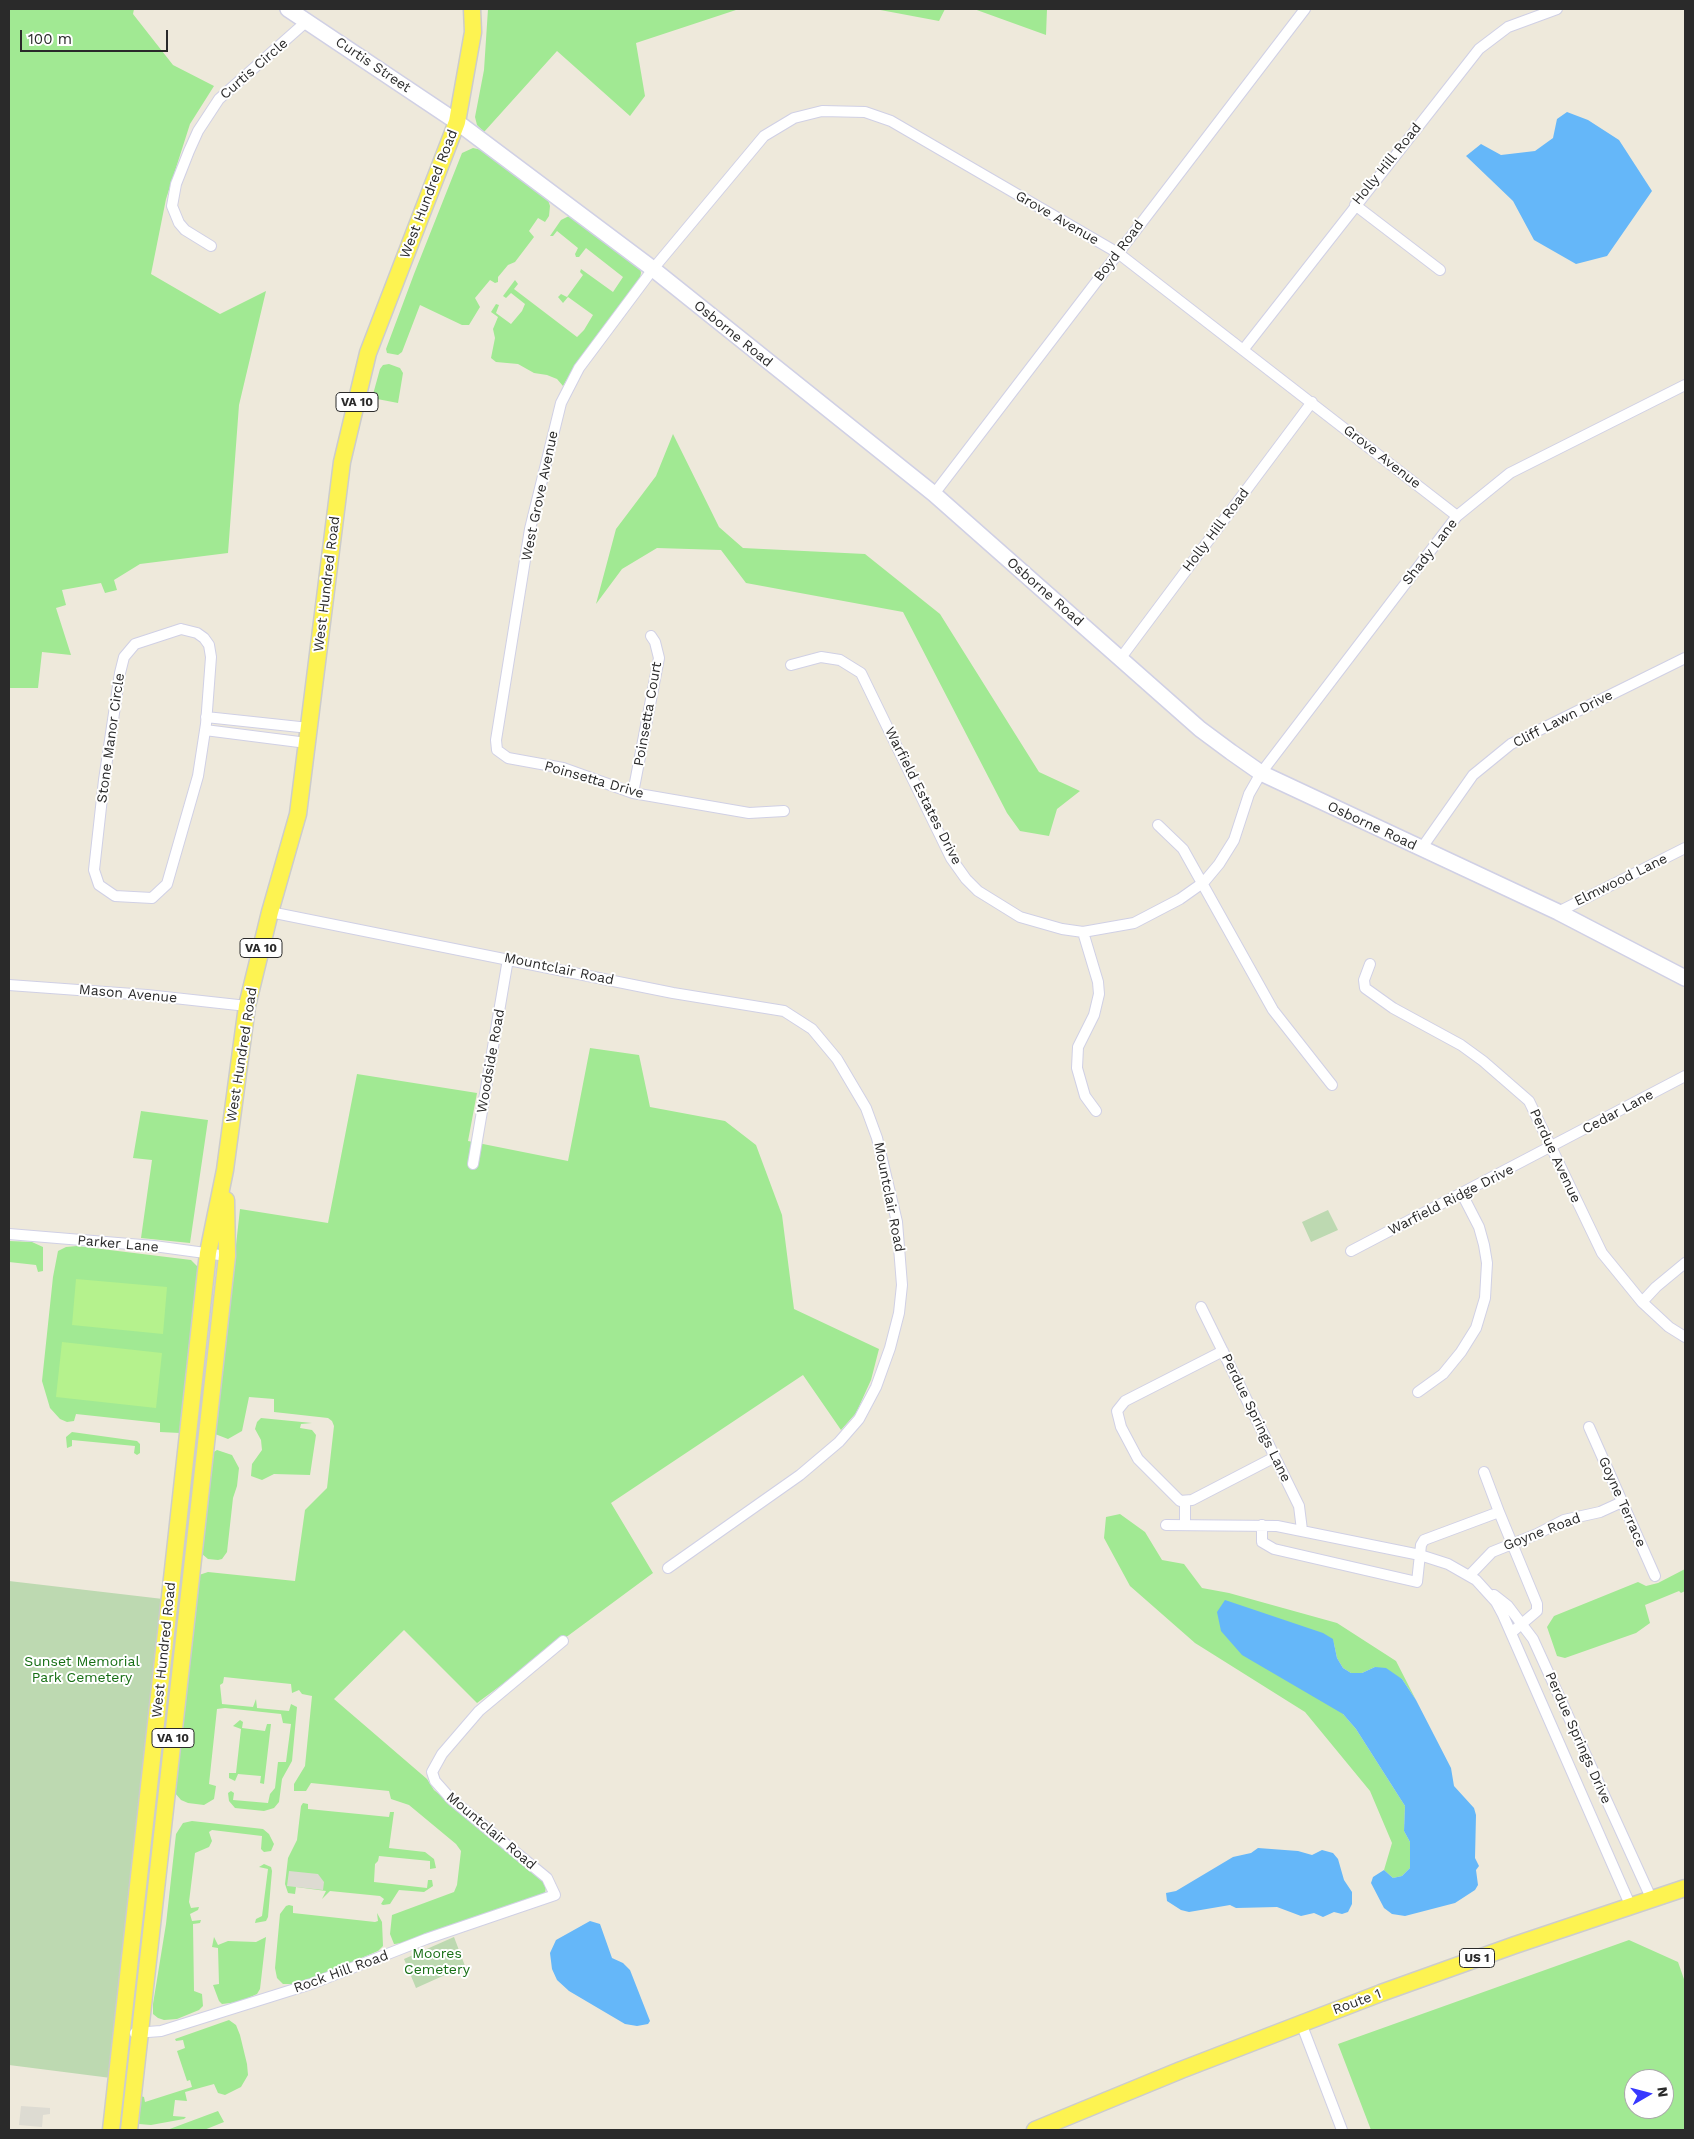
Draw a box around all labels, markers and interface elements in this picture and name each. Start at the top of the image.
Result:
scale bar [22,20,170,52]
text: 100 m [28,30,72,48]
street label: Curtis Street [332,34,414,96]
street label: Curtis Circle [217,35,291,103]
street label: Holly Hill Road [1349,120,1425,208]
street label: West Hundred Road [397,127,461,261]
street label: Grove Avenue [1012,187,1102,249]
street label: Boyd Road [1091,217,1147,285]
street label: Osborne Road [690,297,776,371]
road number: VA 10 [336,392,378,412]
street label: Grove Avenue [1340,422,1424,492]
street label: West Grove Avenue [518,429,562,563]
street label: Holly Hill Road [1179,485,1253,575]
street label: West Hundred Road [310,515,344,653]
street label: Shady Lane [1399,516,1461,588]
street label: Osborne Road [1003,554,1087,630]
street label: Poinsetta Court [631,660,665,768]
street label: Stone Manor Circle [94,672,128,804]
street label: Cliff Lawn Drive [1510,687,1616,751]
street label: Warfield Estates Drive [881,724,965,868]
street label: Poinsetta Drive [542,758,646,802]
street label: Osborne Road [1325,798,1419,854]
street label: Elmwood Lane [1572,850,1670,910]
road number: VA 10 [240,938,282,958]
street label: Mountclair Road [503,949,615,989]
street label: Mason Avenue [78,981,178,1007]
street label: West Hundred Road [223,986,261,1124]
street label: Woodside Road [474,1008,508,1114]
street label: Cedar Lane [1580,1086,1656,1138]
street label: Perdue Avenue [1526,1106,1584,1206]
street label: Mountclair Road [870,1141,908,1253]
street label: Warfield Ridge Drive [1385,1161,1517,1239]
street label: Parker Lane [77,1232,159,1256]
street label: Perdue Springs Lane [1218,1351,1294,1485]
street label: Goyne Terrace [1595,1454,1649,1550]
street label: Goyne Road [1501,1510,1583,1554]
street label: West Hundred Road [149,1581,179,1719]
park label: Sunset Memorial Park Cemetery [24,1654,140,1686]
street label: Perdue Springs Drive [1541,1670,1615,1806]
road number: VA 10 [152,1729,194,1748]
street label: Mountclair Road [443,1789,539,1873]
park label: Moores Cemetery [404,1946,470,1978]
street label: Rock Hill Road [291,1947,391,1997]
road number: US 1 [1460,1949,1494,1968]
street label: Route 1 [1330,1986,1384,2018]
north arrow [1624,2069,1674,2119]
text: N [1654,2086,1672,2098]

